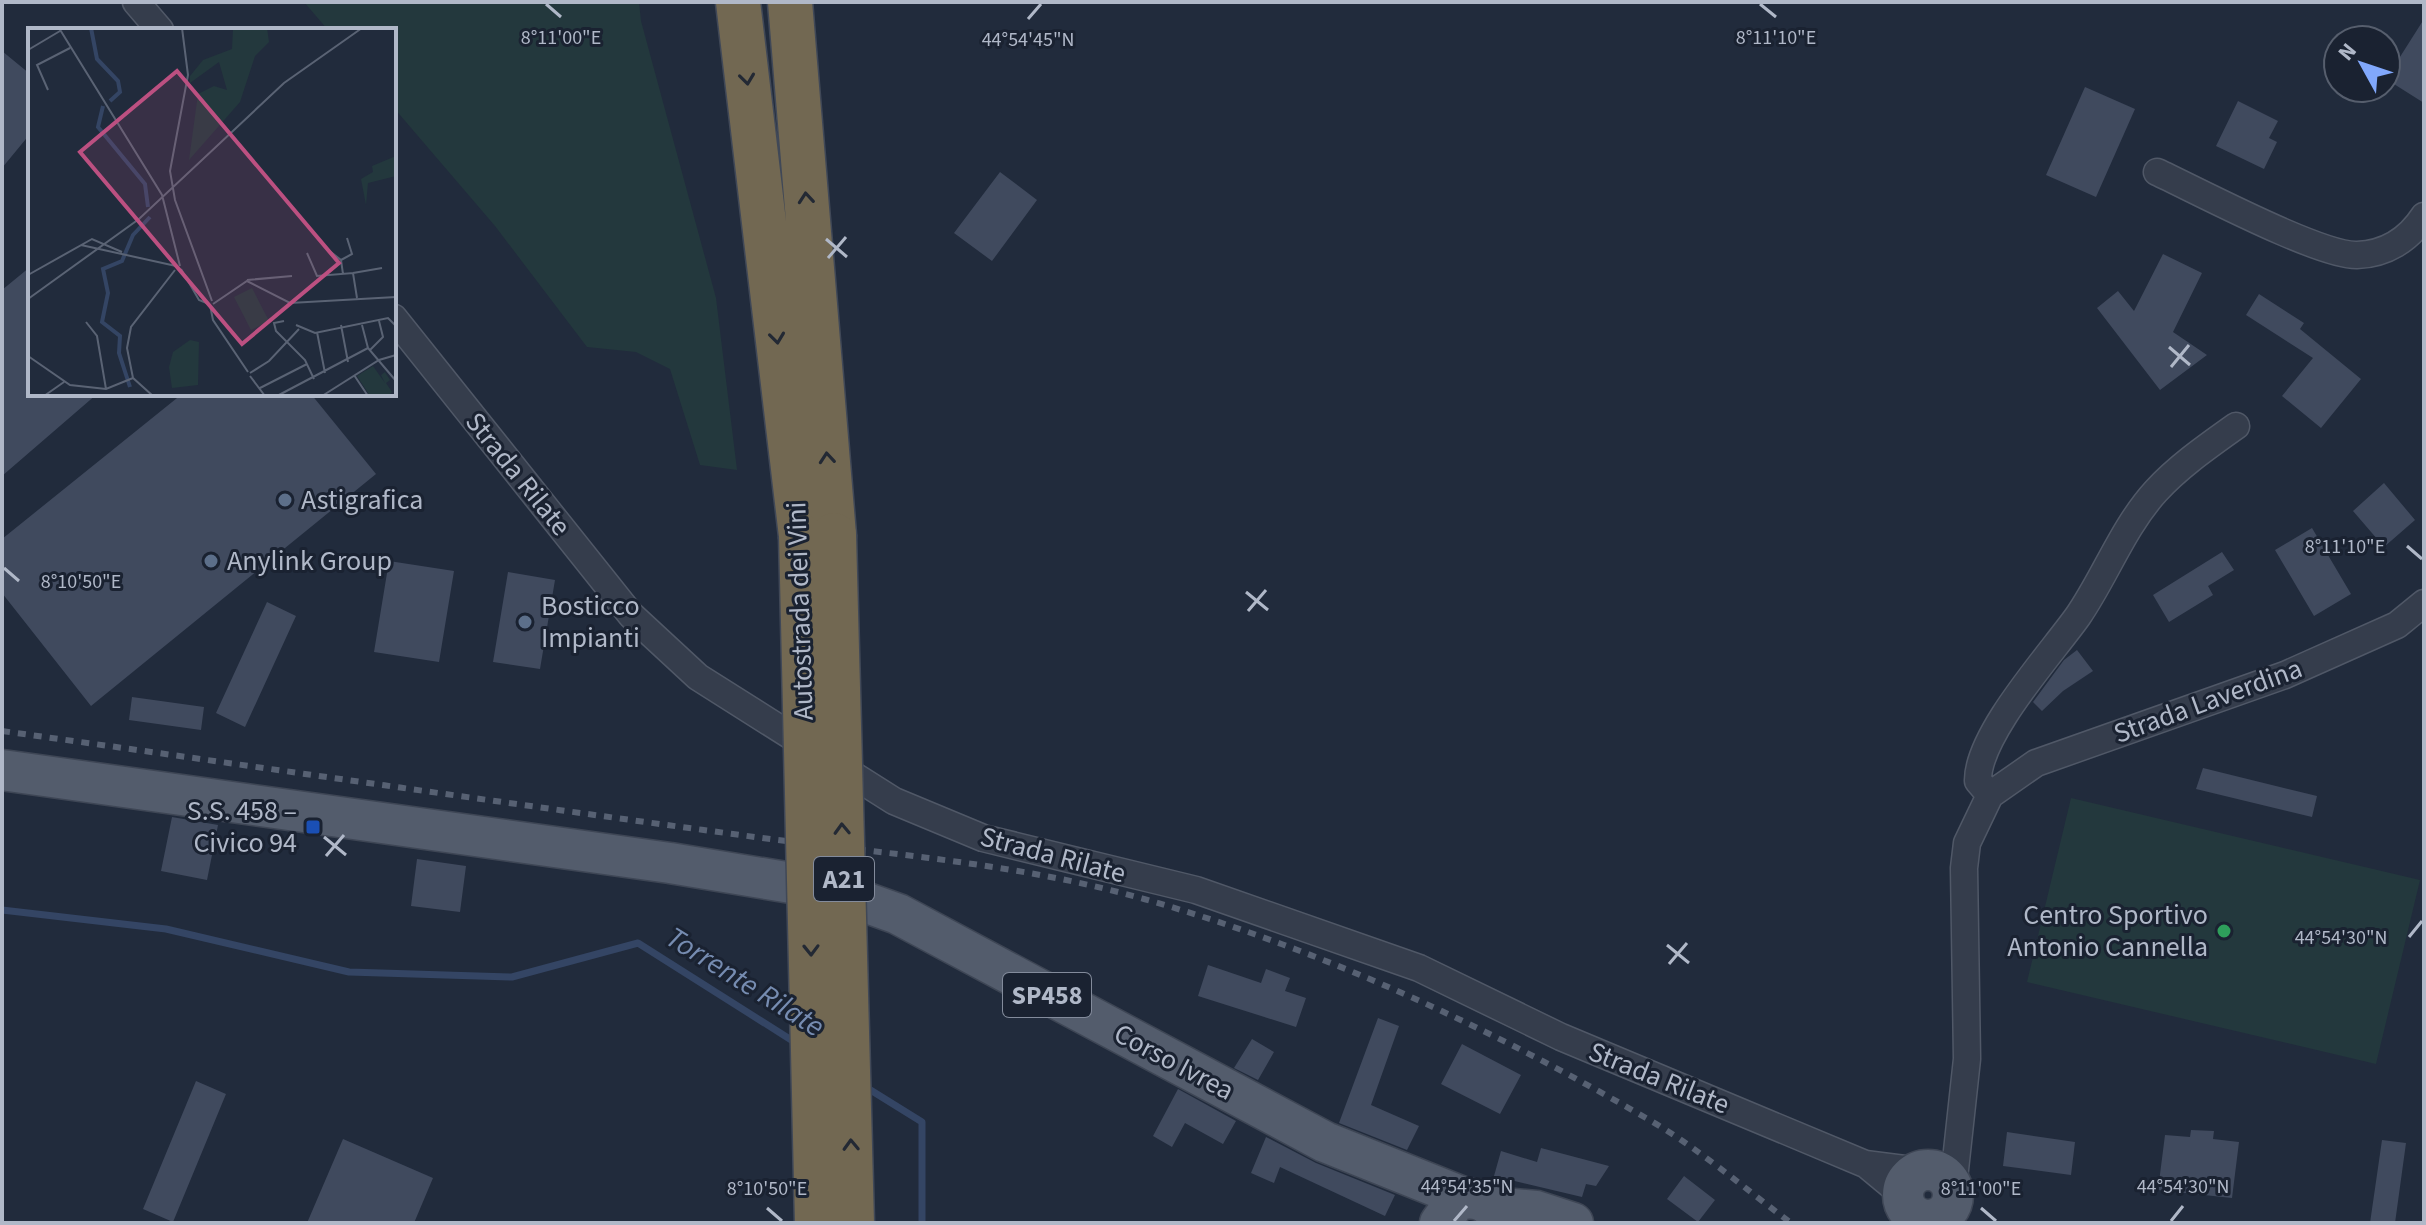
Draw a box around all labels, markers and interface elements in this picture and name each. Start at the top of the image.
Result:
text: 8°11'00"E [521,24,601,52]
text: 8°11'10"E [1736,24,1816,52]
north arrow [2322,24,2402,104]
text: 44°54'45"N [982,26,1074,54]
inset map [28,28,396,396]
text: N [2330,36,2364,68]
one-way arrow [739,73,756,86]
one-way arrow [798,191,815,204]
one-way arrow [769,332,786,345]
street label: Strada Rilate [456,404,580,544]
one-way arrow [819,451,836,464]
place label: Astigrafica [301,480,423,520]
marker: Astigrafica [276,491,294,509]
street label: Autostrada dei Vini [776,501,824,721]
text: 8°11'10"E [2305,533,2385,561]
place label: Anylink Group [227,541,392,581]
marker: Anylink Group [202,552,220,570]
text: 8°10'50"E [41,568,121,596]
place label: Bosticco Impianti [541,586,640,658]
marker: Bosticco Impianti [516,613,534,631]
street label: Strada Laverdina [2108,648,2308,754]
place label: S.S. 458 – Civico 94 [187,791,297,863]
street label: Strada Rilate [976,816,1130,894]
marker: S.S. 458 – Civico 94 [304,818,322,836]
one-way arrow [834,822,851,835]
road number: A21 [814,857,874,901]
place label: Centro Sportivo Antonio Cannella [2007,895,2208,967]
water label: Torrente Rilate [657,916,833,1048]
marker: Centro Sportivo Antonio Cannella [2215,922,2233,940]
text: 44°54'30"N [2295,924,2387,952]
one-way arrow [802,944,819,957]
road number: SP458 [1003,973,1091,1017]
street label: Corso Ivrea [1107,1014,1241,1110]
street label: Strada Rilate [1583,1032,1735,1124]
one-way arrow [843,1138,860,1151]
text: 44°54'35"N [1421,1173,1513,1201]
text: 44°54'30"N [2137,1173,2229,1201]
text: 8°10'50"E [727,1175,807,1203]
text: 8°11'00"E [1941,1175,2021,1203]

